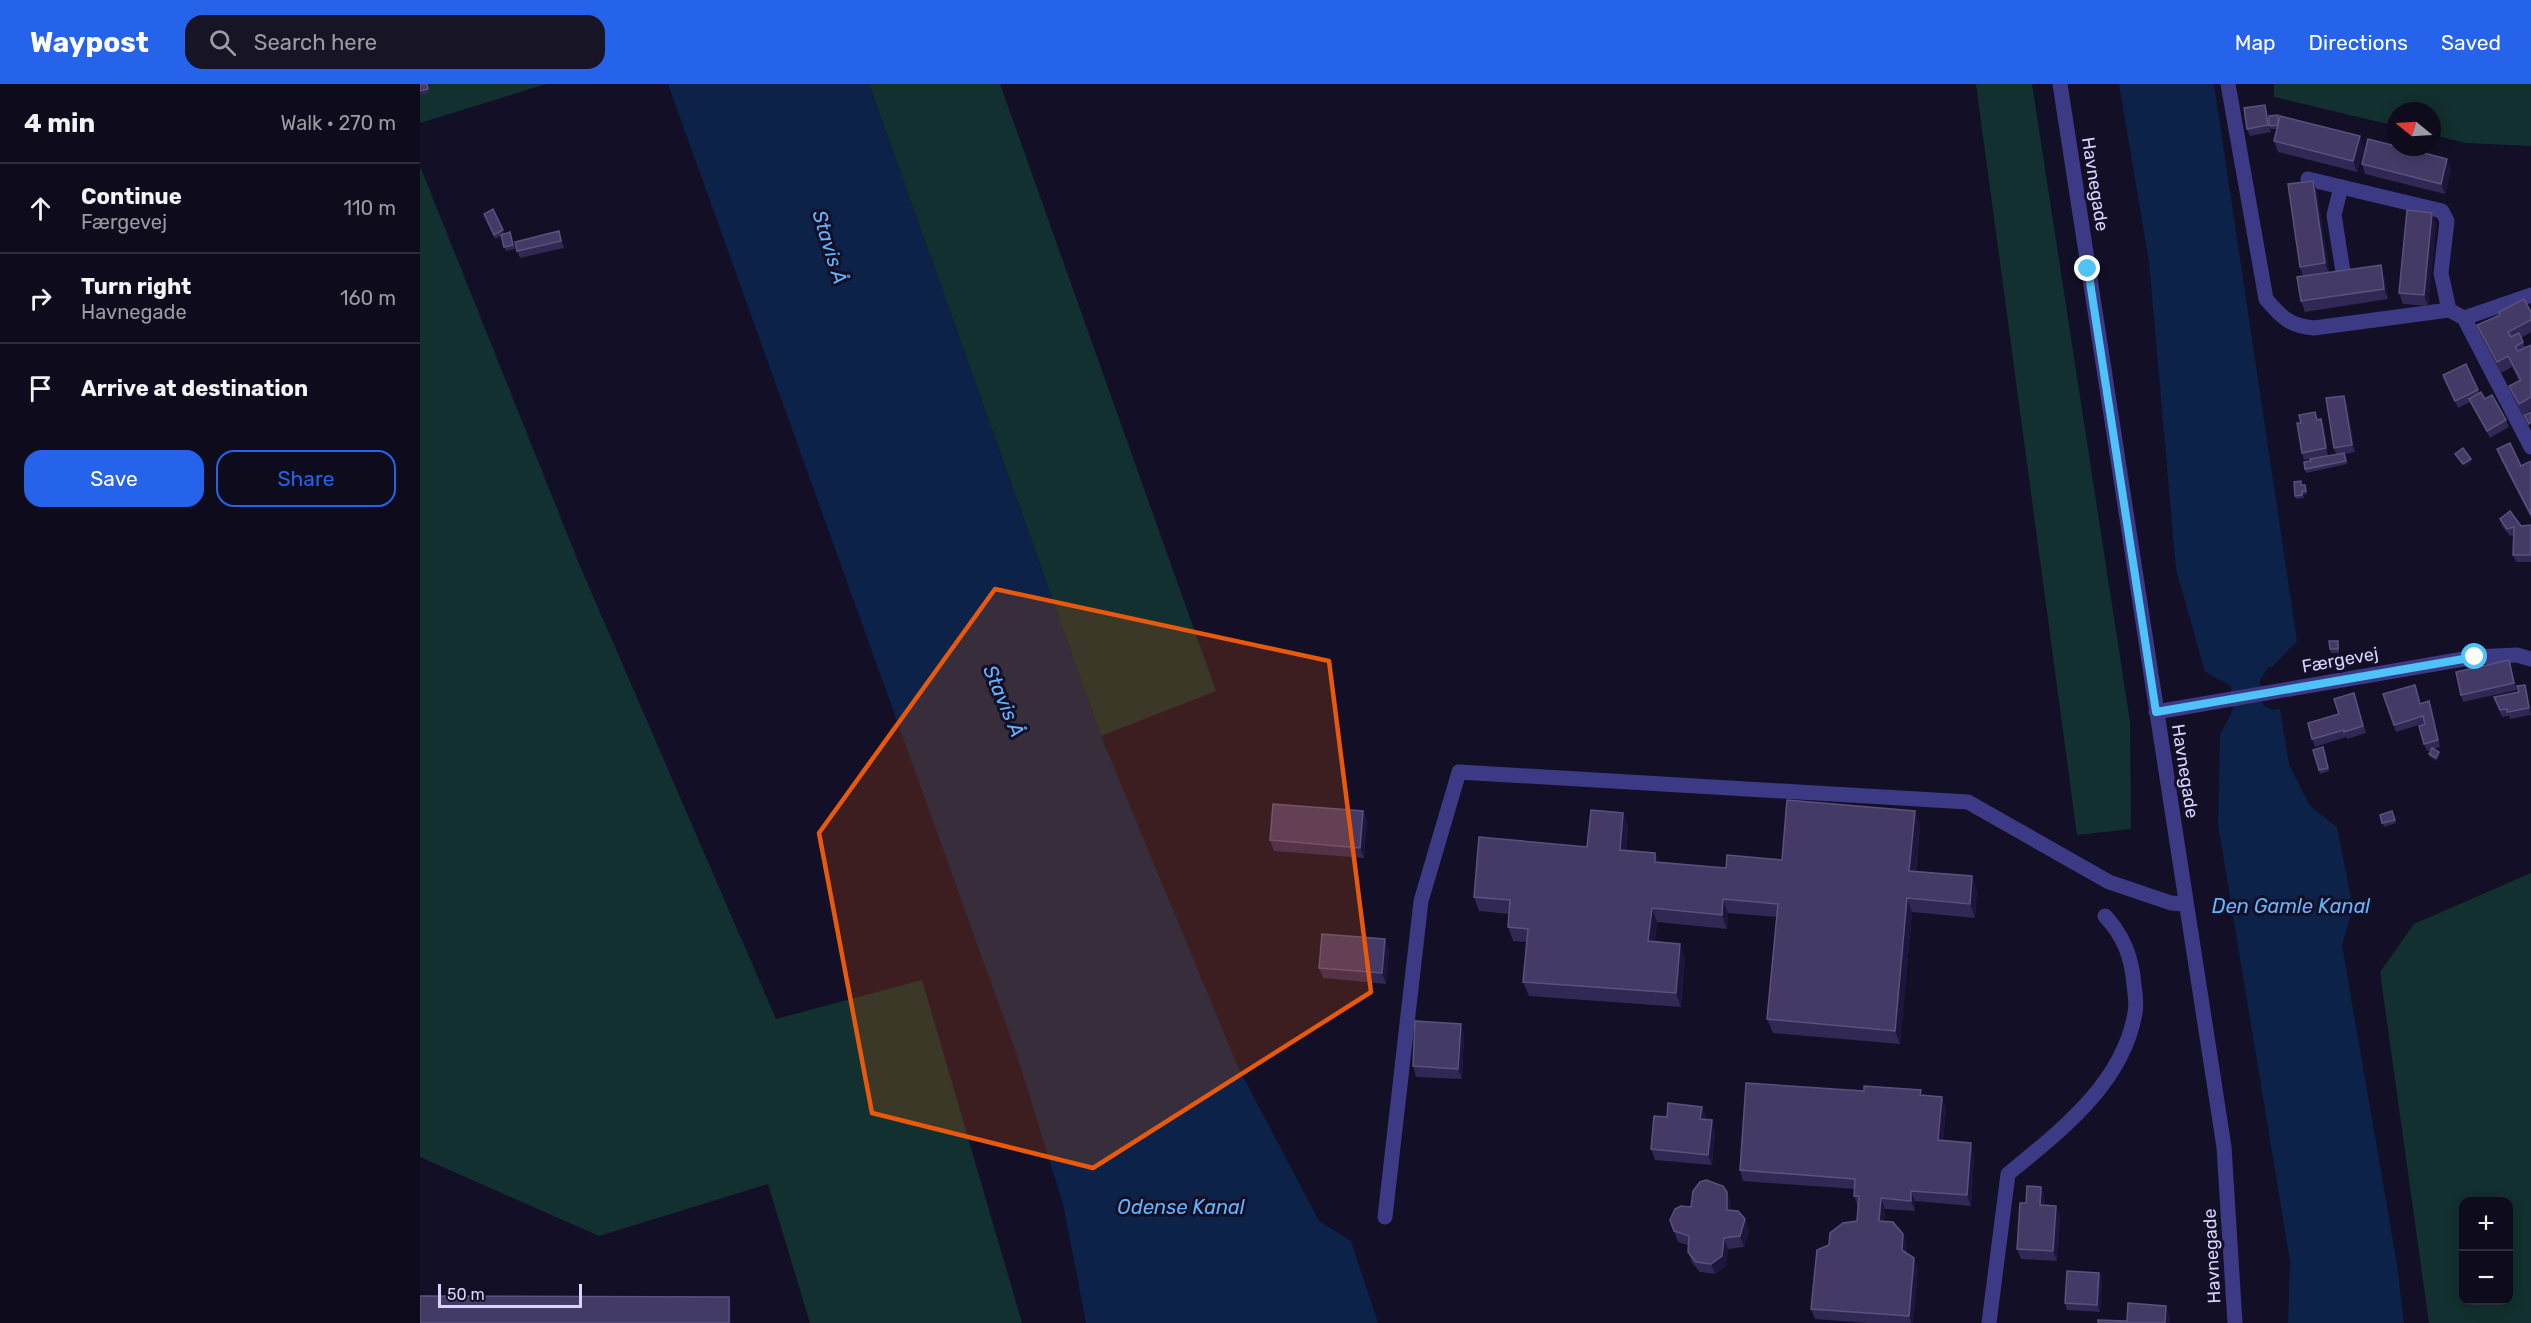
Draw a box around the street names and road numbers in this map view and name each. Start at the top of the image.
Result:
street label: Havnegade [2077,135,2113,233]
street label: Færgevej [2300,642,2380,678]
street label: Havnegade [2167,722,2203,820]
street label: Havnegade [2199,1208,2225,1304]

